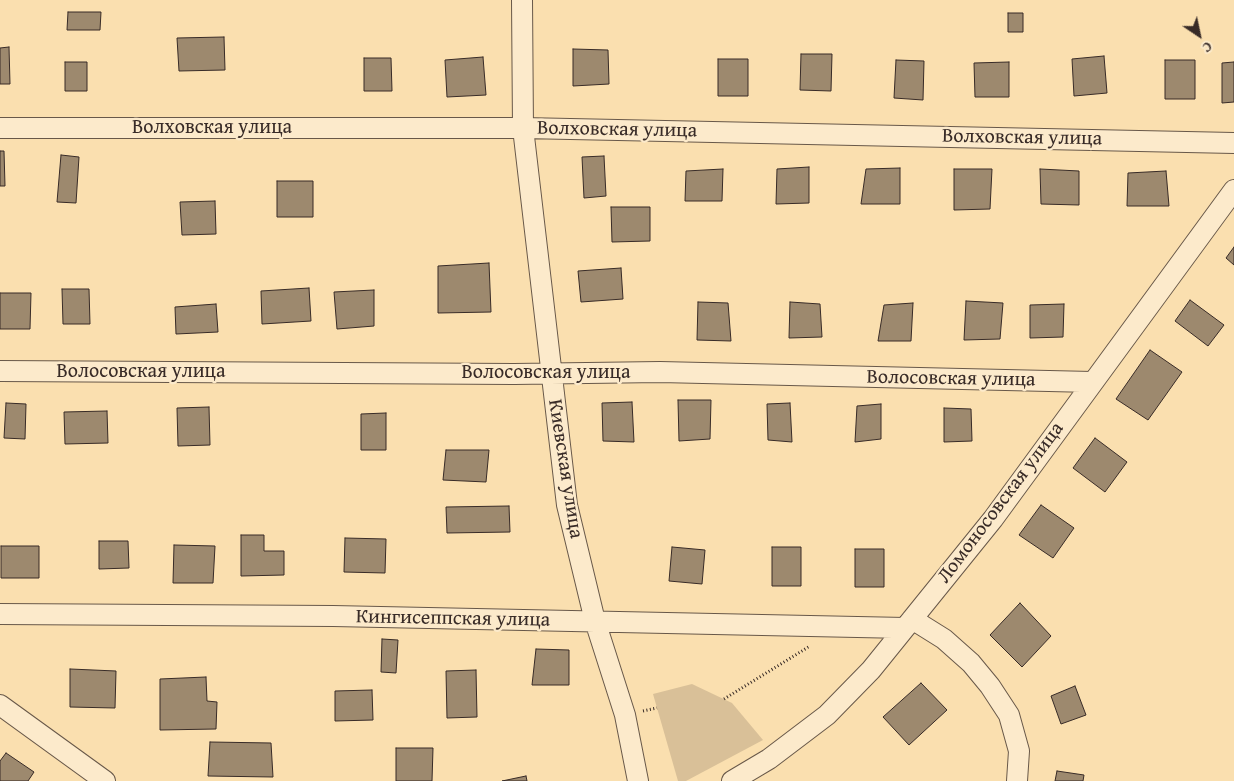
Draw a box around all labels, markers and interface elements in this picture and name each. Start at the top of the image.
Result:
north arrow [1174,10,1224,60]
text: С [1199,37,1216,58]
street label: Волховская улица [132,116,292,140]
street label: Волховская улица [537,117,697,143]
street label: Волховская улица [942,125,1102,151]
street label: Волосовская улица [57,360,225,384]
street label: Волосовская улица [462,361,630,385]
street label: Волосовская улица [866,366,1036,392]
street label: Киевская улица [542,398,588,540]
street label: Ломоносовская улица [933,418,1069,588]
street label: Кингисеппская улица [356,605,550,633]

